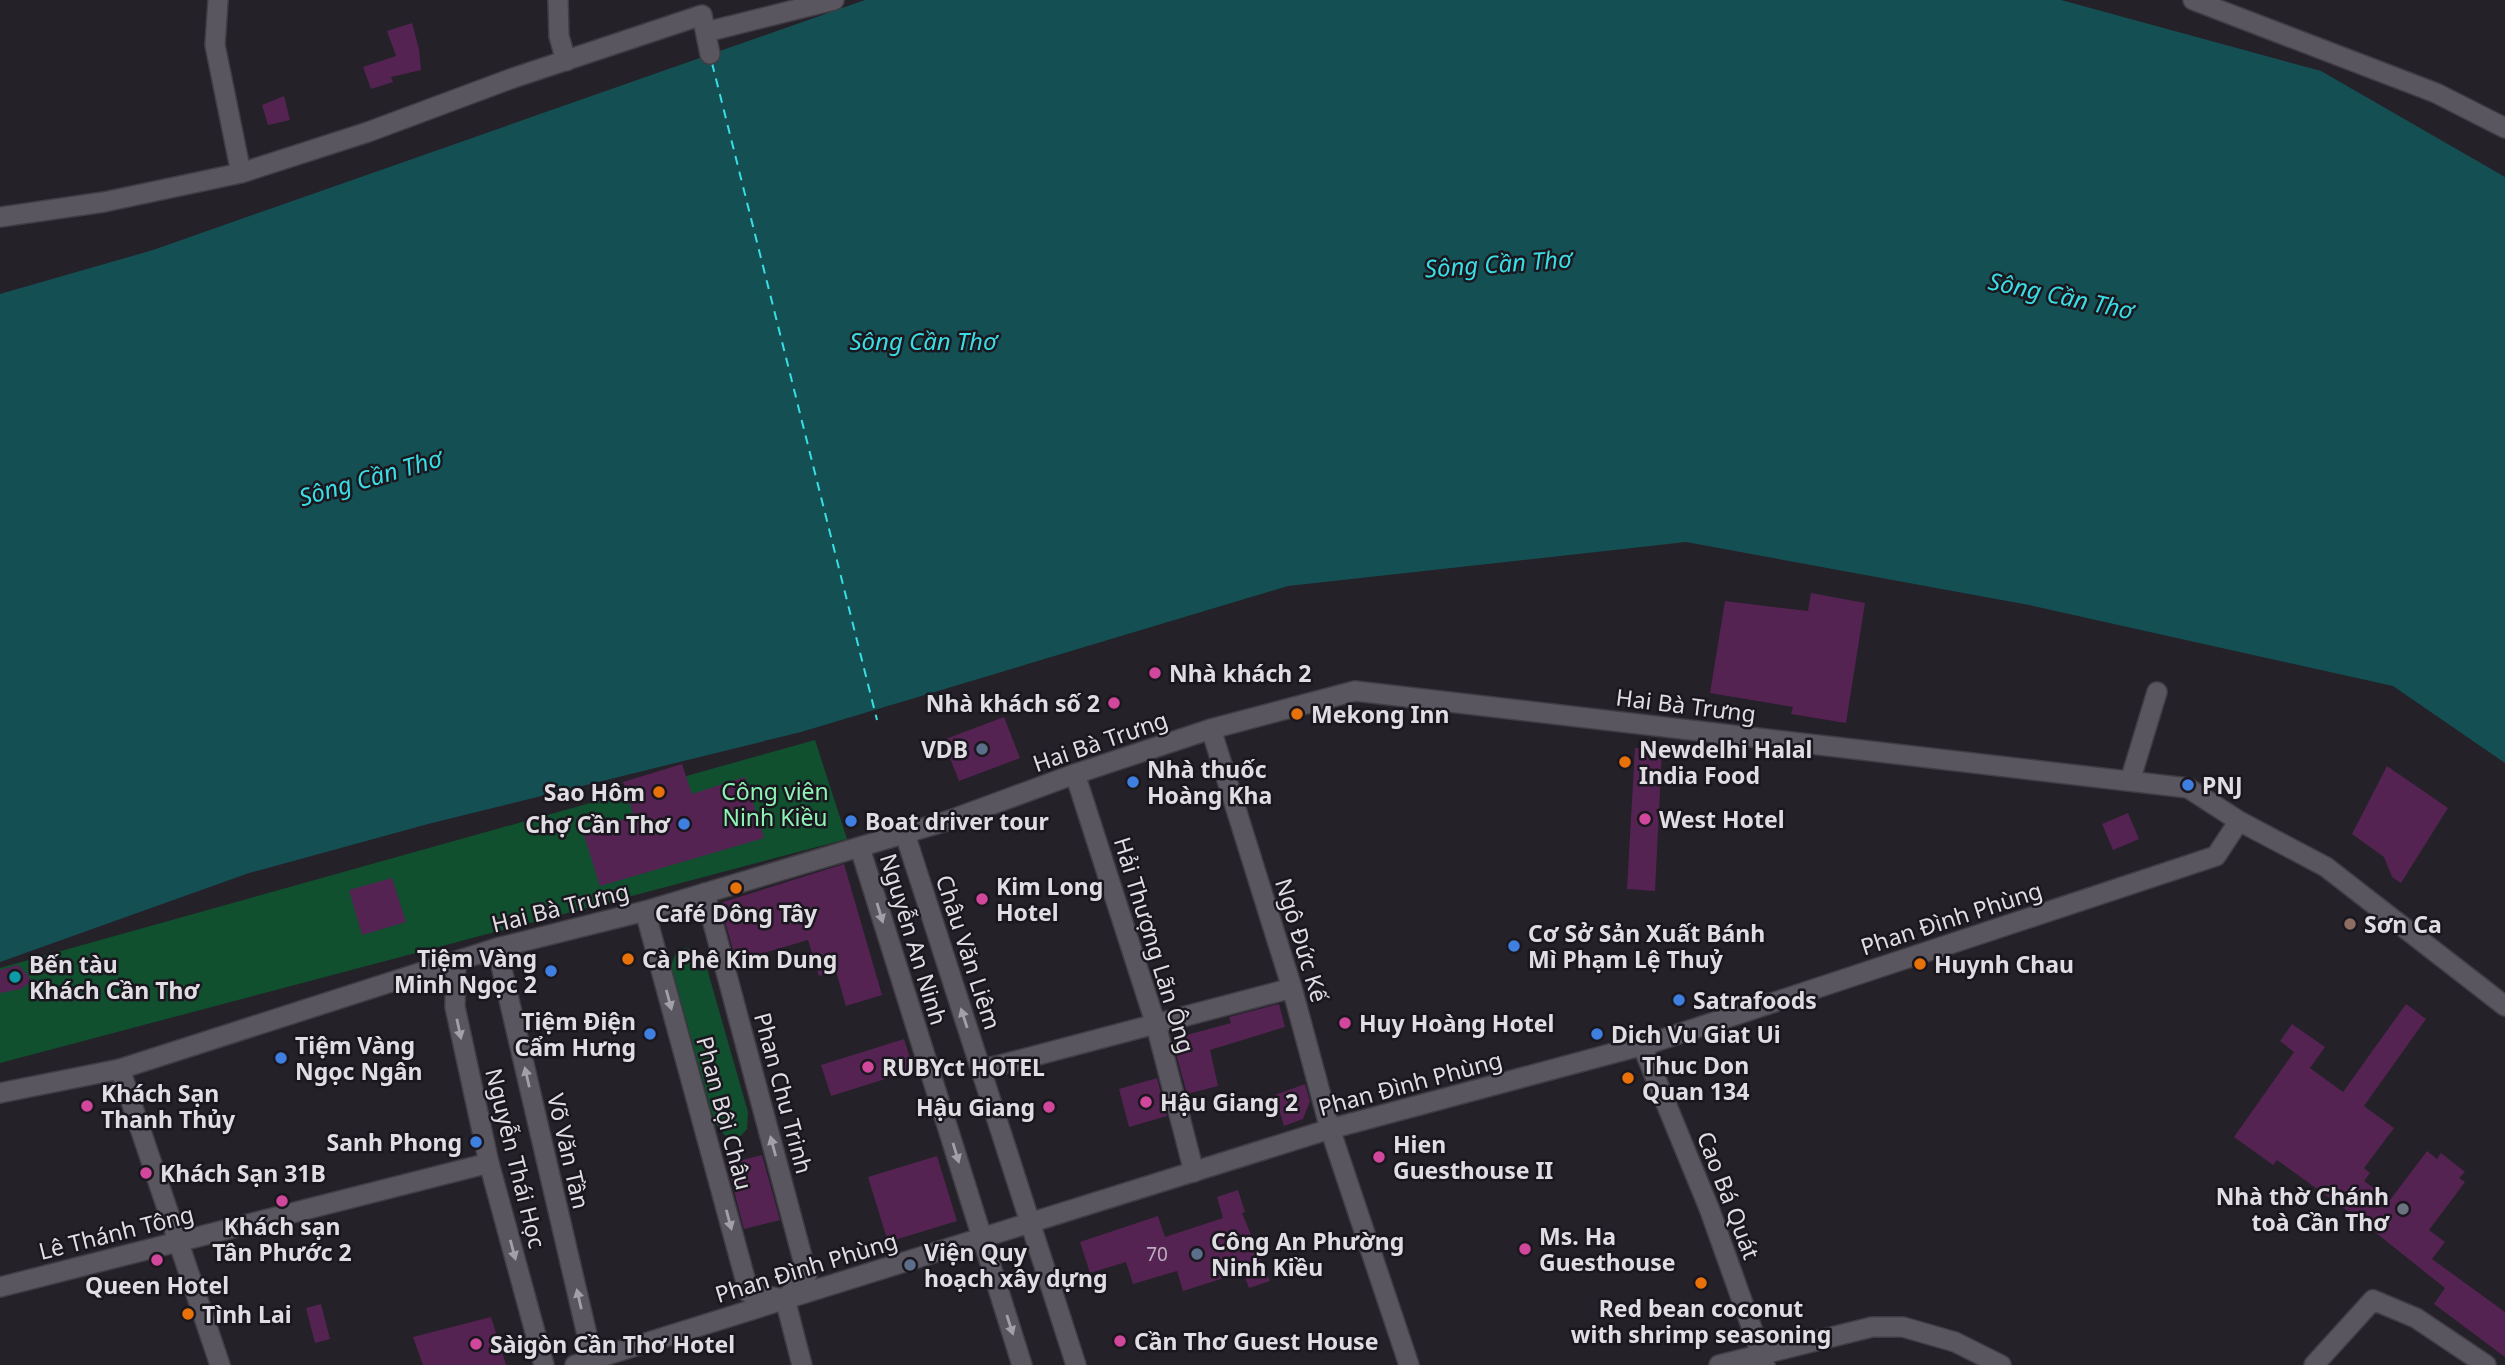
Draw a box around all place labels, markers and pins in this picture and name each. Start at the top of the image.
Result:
place label: Nhà khách 2 [1169,657,1311,689]
marker: Nhà khách 2 [1147,665,1163,681]
place label: Nhà khách số 2 [926,687,1100,719]
marker: Nhà khách số 2 [1106,695,1122,711]
place label: Mekong Inn [1311,698,1449,730]
marker: Mekong Inn [1289,706,1305,722]
place label: VDB [921,733,968,765]
place label: Newdelhi Halal India Food [1639,733,1812,791]
marker: VDB [974,741,990,757]
place label: Nhà thuốc Hoàng Kha [1147,753,1272,811]
marker: Newdelhi Halal India Food [1617,754,1633,770]
place label: PNJ [2202,769,2243,801]
marker: Nhà thuốc Hoàng Kha [1125,774,1141,790]
place label: Sao Hôm [544,776,645,808]
marker: PNJ [2180,777,2196,793]
marker: Sao Hôm [651,784,667,800]
place label: West Hotel [1659,803,1785,835]
place label: Boat driver tour [865,805,1049,837]
place label: Chợ Cần Thơ [525,808,671,840]
marker: West Hotel [1637,811,1653,827]
marker: Boat driver tour [843,813,859,829]
marker: Chợ Cần Thơ [676,816,692,832]
place label: Kim Long Hotel [996,870,1103,928]
marker: Café Dông Tây [728,880,744,896]
marker: Kim Long Hotel [974,891,990,907]
place label: Café Dông Tây [655,897,818,929]
place label: Sơn Ca [2364,908,2442,940]
marker: Sơn Ca [2342,916,2358,932]
place label: Cơ Sở Sản Xuất Bánh Mì Phạm Lệ Thuỷ [1528,917,1765,975]
marker: Cơ Sở Sản Xuất Bánh Mì Phạm Lệ Thuỷ [1506,938,1522,954]
place label: Tiệm Vàng Minh Ngọc 2 [394,942,537,1000]
place label: Cà Phê Kim Dung [642,943,837,975]
place label: Bến tàu Khách Cần Thơ [29,948,200,1006]
place label: Huynh Chau [1934,948,2074,980]
marker: Cà Phê Kim Dung [620,951,636,967]
marker: Huynh Chau [1912,956,1928,972]
marker: Tiệm Vàng Minh Ngọc 2 [543,963,559,979]
marker: Bến tàu Khách Cần Thơ [7,969,23,985]
place label: Satrafoods [1693,984,1817,1016]
marker: Satrafoods [1671,992,1687,1008]
place label: Tiệm Điện Cẩm Hưng [515,1005,636,1063]
place label: Huy Hoàng Hotel [1359,1007,1554,1039]
marker: Huy Hoàng Hotel [1337,1015,1353,1031]
place label: Dich Vu Giat Ui [1611,1018,1781,1050]
marker: Tiệm Điện Cẩm Hưng [642,1026,658,1042]
marker: Dich Vu Giat Ui [1589,1026,1605,1042]
place label: Tiệm Vàng Ngọc Ngân [295,1029,422,1087]
place label: Thuc Don Quan 134 [1642,1049,1749,1107]
marker: Tiệm Vàng Ngọc Ngân [273,1050,289,1066]
place label: RUBYct HOTEL [882,1051,1045,1083]
marker: RUBYct HOTEL [860,1059,876,1075]
marker: Thuc Don Quan 134 [1620,1070,1636,1086]
place label: Khách Sạn Thanh Thủy [101,1077,236,1135]
place label: Hậu Giang 2 [1160,1086,1298,1118]
place label: Hậu Giang [916,1091,1035,1123]
marker: Hậu Giang 2 [1138,1094,1154,1110]
marker: Khách Sạn Thanh Thủy [79,1098,95,1114]
marker: Hậu Giang [1041,1099,1057,1115]
place label: Sanh Phong [327,1126,462,1158]
place label: Hien Guesthouse II [1393,1128,1553,1186]
marker: Sanh Phong [468,1134,484,1150]
marker: Hien Guesthouse II [1371,1149,1387,1165]
place label: Khách Sạn 31B [160,1157,326,1189]
marker: Khách Sạn 31B [138,1165,154,1181]
place label: Nhà thờ Chánh toà Cần Thơ [2216,1180,2390,1238]
marker: Khách sạn Tân Phước 2 [274,1193,290,1209]
marker: Nhà thờ Chánh toà Cần Thơ [2395,1201,2411,1217]
place label: Khách sạn Tân Phước 2 [212,1210,352,1268]
place label: Ms. Ha Guesthouse [1539,1220,1675,1278]
place label: Công An Phường Ninh Kiều [1211,1225,1404,1283]
place label: Viện Quy hoạch xây dựng [924,1236,1108,1294]
marker: Ms. Ha Guesthouse [1517,1241,1533,1257]
marker: Công An Phường Ninh Kiều [1189,1246,1205,1262]
marker: Queen Hotel [149,1252,165,1268]
marker: Viện Quy hoạch xây dựng [902,1257,918,1273]
place label: Queen Hotel [85,1269,229,1301]
marker: Red bean coconut with shrimp seasoning [1693,1275,1709,1291]
place label: Red bean coconut with shrimp seasoning [1571,1292,1831,1350]
place label: Tình Lai [202,1298,292,1330]
marker: Tình Lai [180,1306,196,1322]
place label: Cần Thơ Guest House [1134,1325,1378,1357]
place label: Sàigòn Cần Thơ Hotel [490,1328,735,1360]
marker: Cần Thơ Guest House [1112,1333,1128,1349]
marker: Sàigòn Cần Thơ Hotel [468,1336,484,1352]

